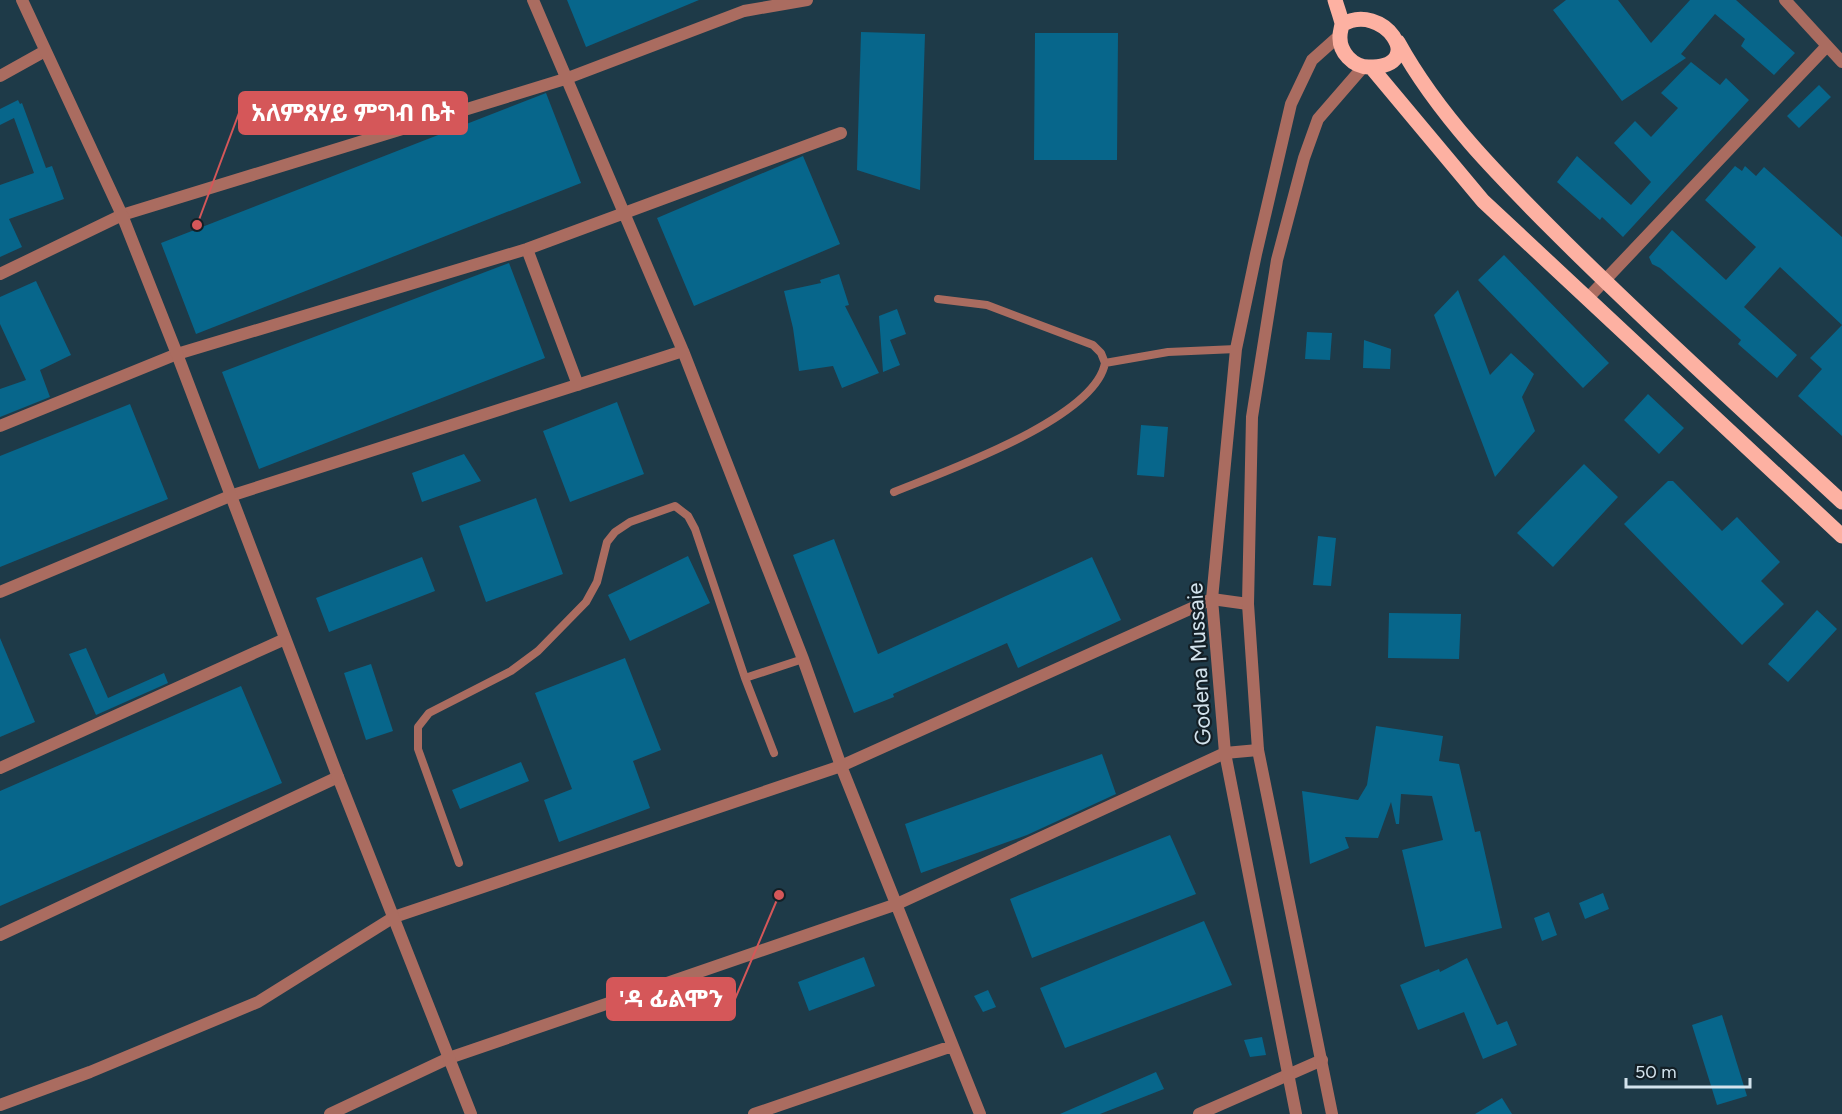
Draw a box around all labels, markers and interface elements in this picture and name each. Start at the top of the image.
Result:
callout: አለምጸሃይ ምግብ ቤት [239,92,467,134]
text: አለምጸሃይ ምግብ ቤት [251,98,455,127]
street label: Godena Mussaie [1181,582,1217,746]
callout: 'ዳ ፊልሞን [607,978,735,1020]
text: 'ዳ ፊልሞን [619,984,723,1013]
scale bar [1626,1051,1750,1089]
text: 50 m [1635,1061,1677,1083]

